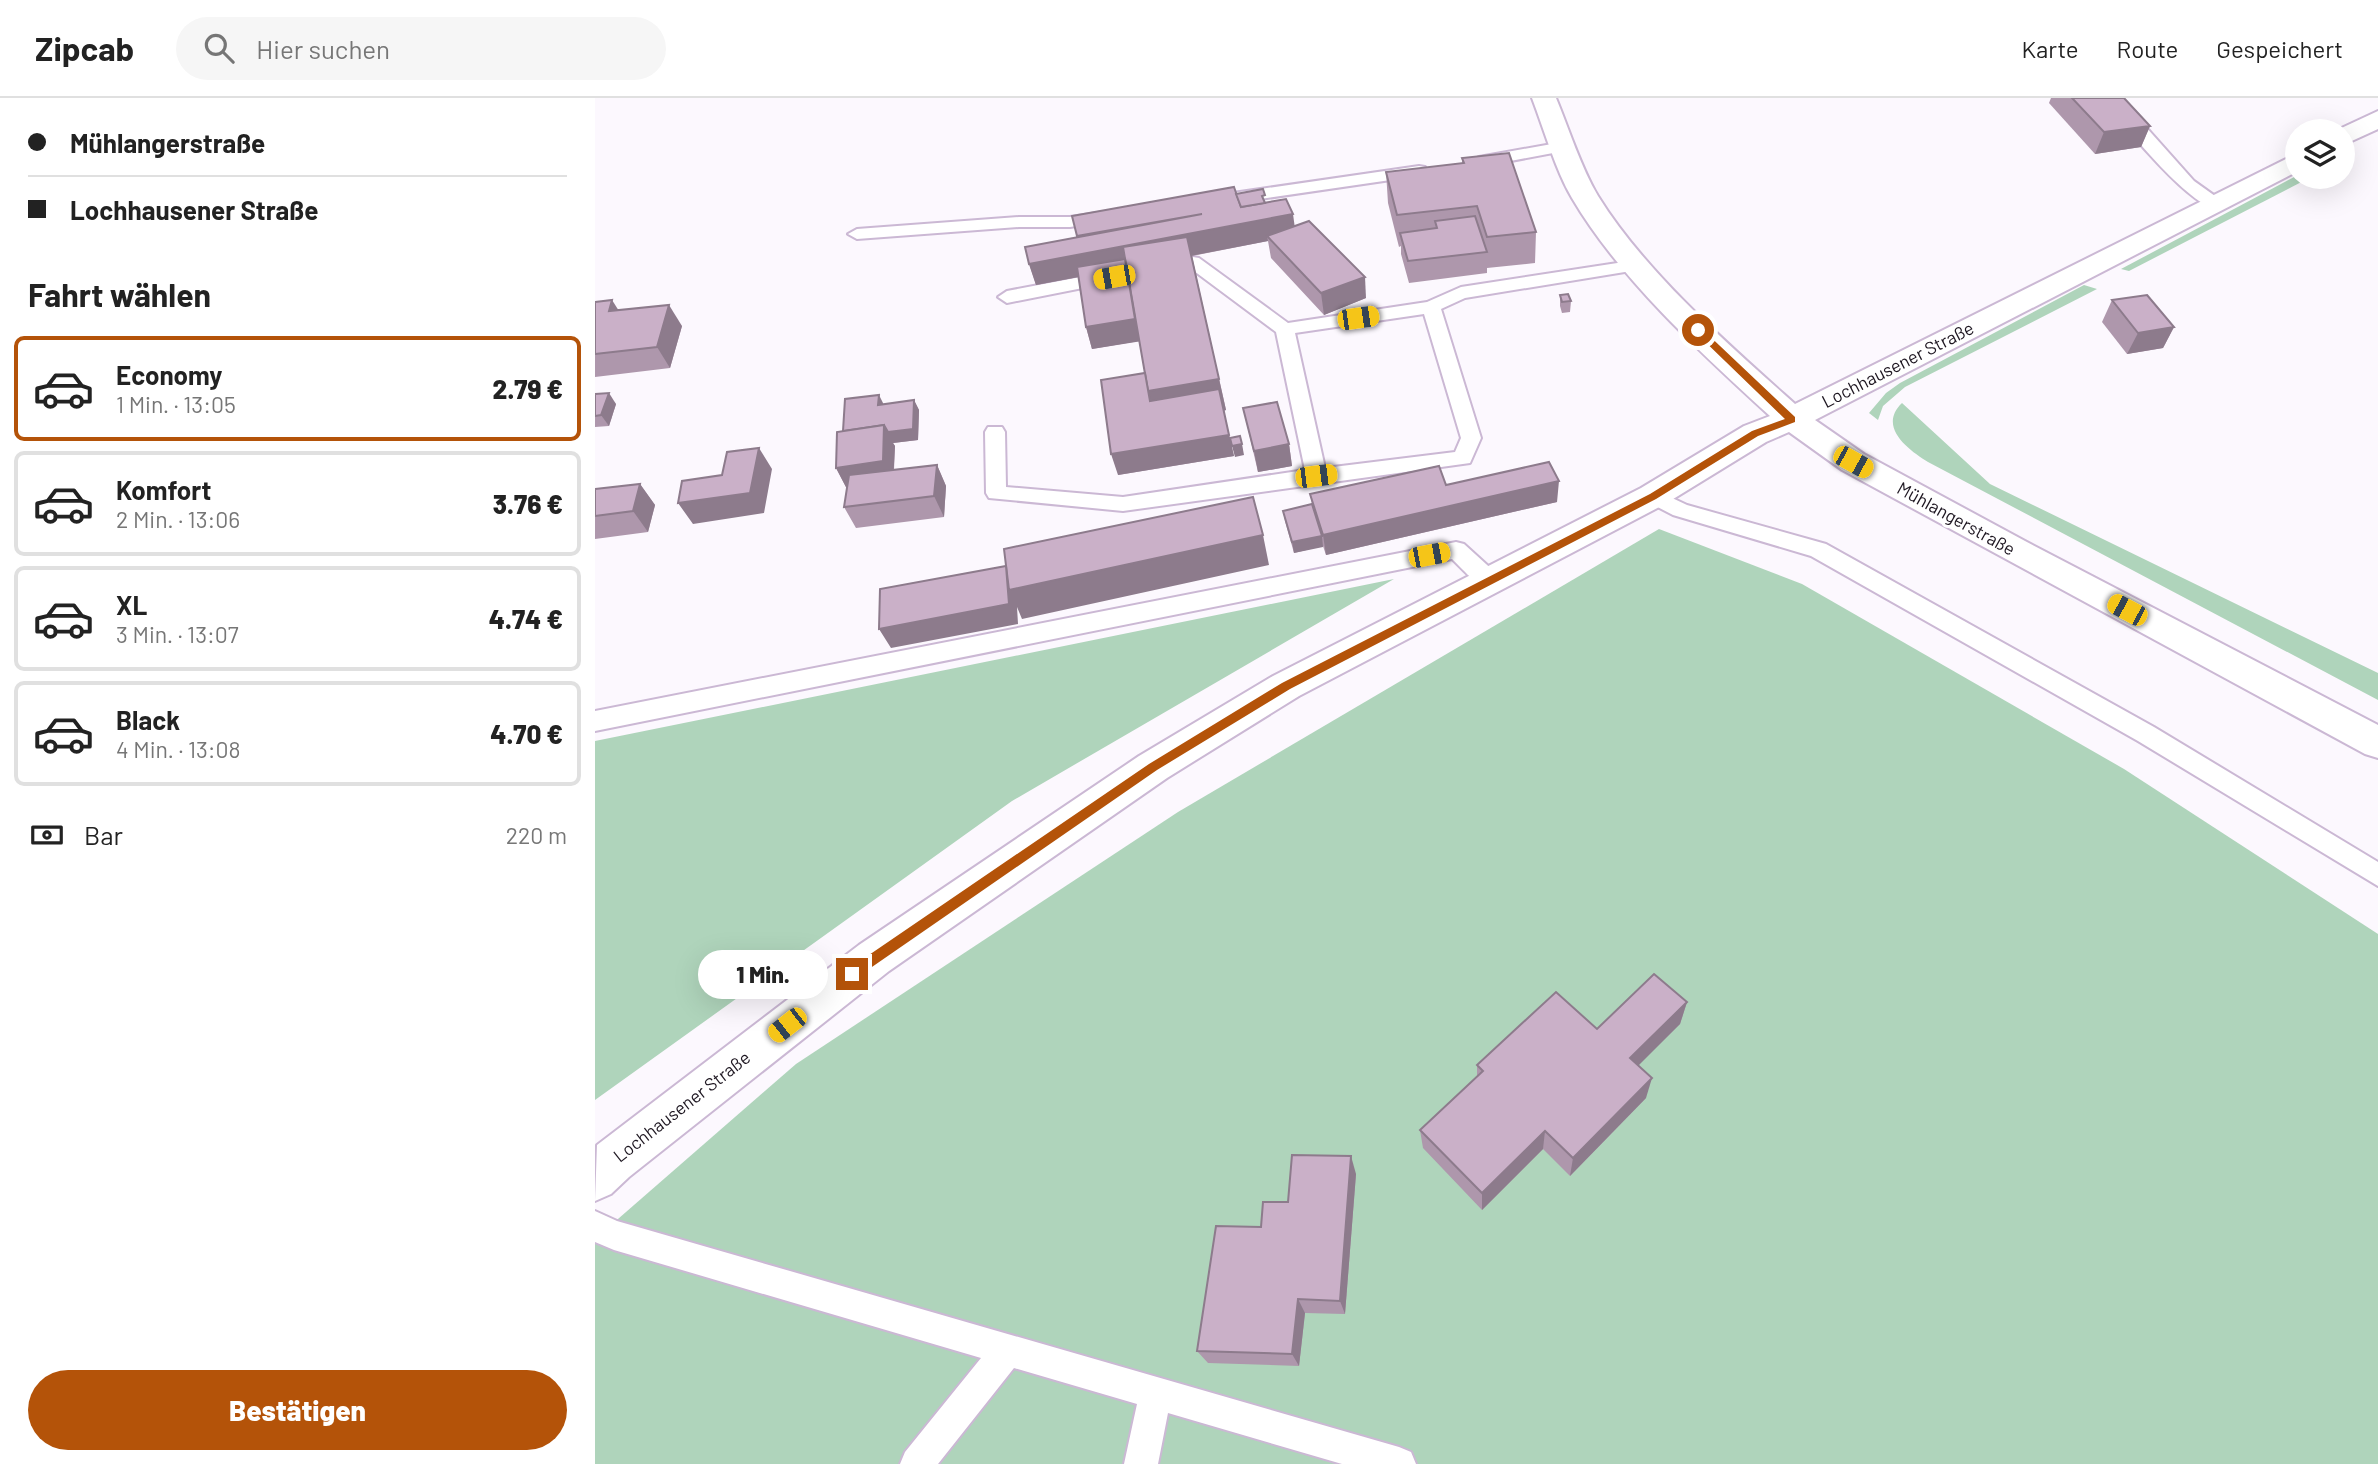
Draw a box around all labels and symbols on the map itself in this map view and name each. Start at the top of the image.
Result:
car [1092,263,1137,291]
car [1336,305,1381,331]
route start [1682,314,1714,346]
street label: Lochhausener Straße [1818,316,1977,412]
car [1830,443,1877,481]
car [1294,463,1339,489]
street label: Mühlangerstraße [1894,477,2019,560]
car [1407,541,1452,569]
car [2104,591,2151,629]
callout: 1 Min. [698,950,827,998]
route end [836,958,868,990]
car [764,1004,811,1046]
street label: Lochhausener Straße [609,1046,754,1166]

